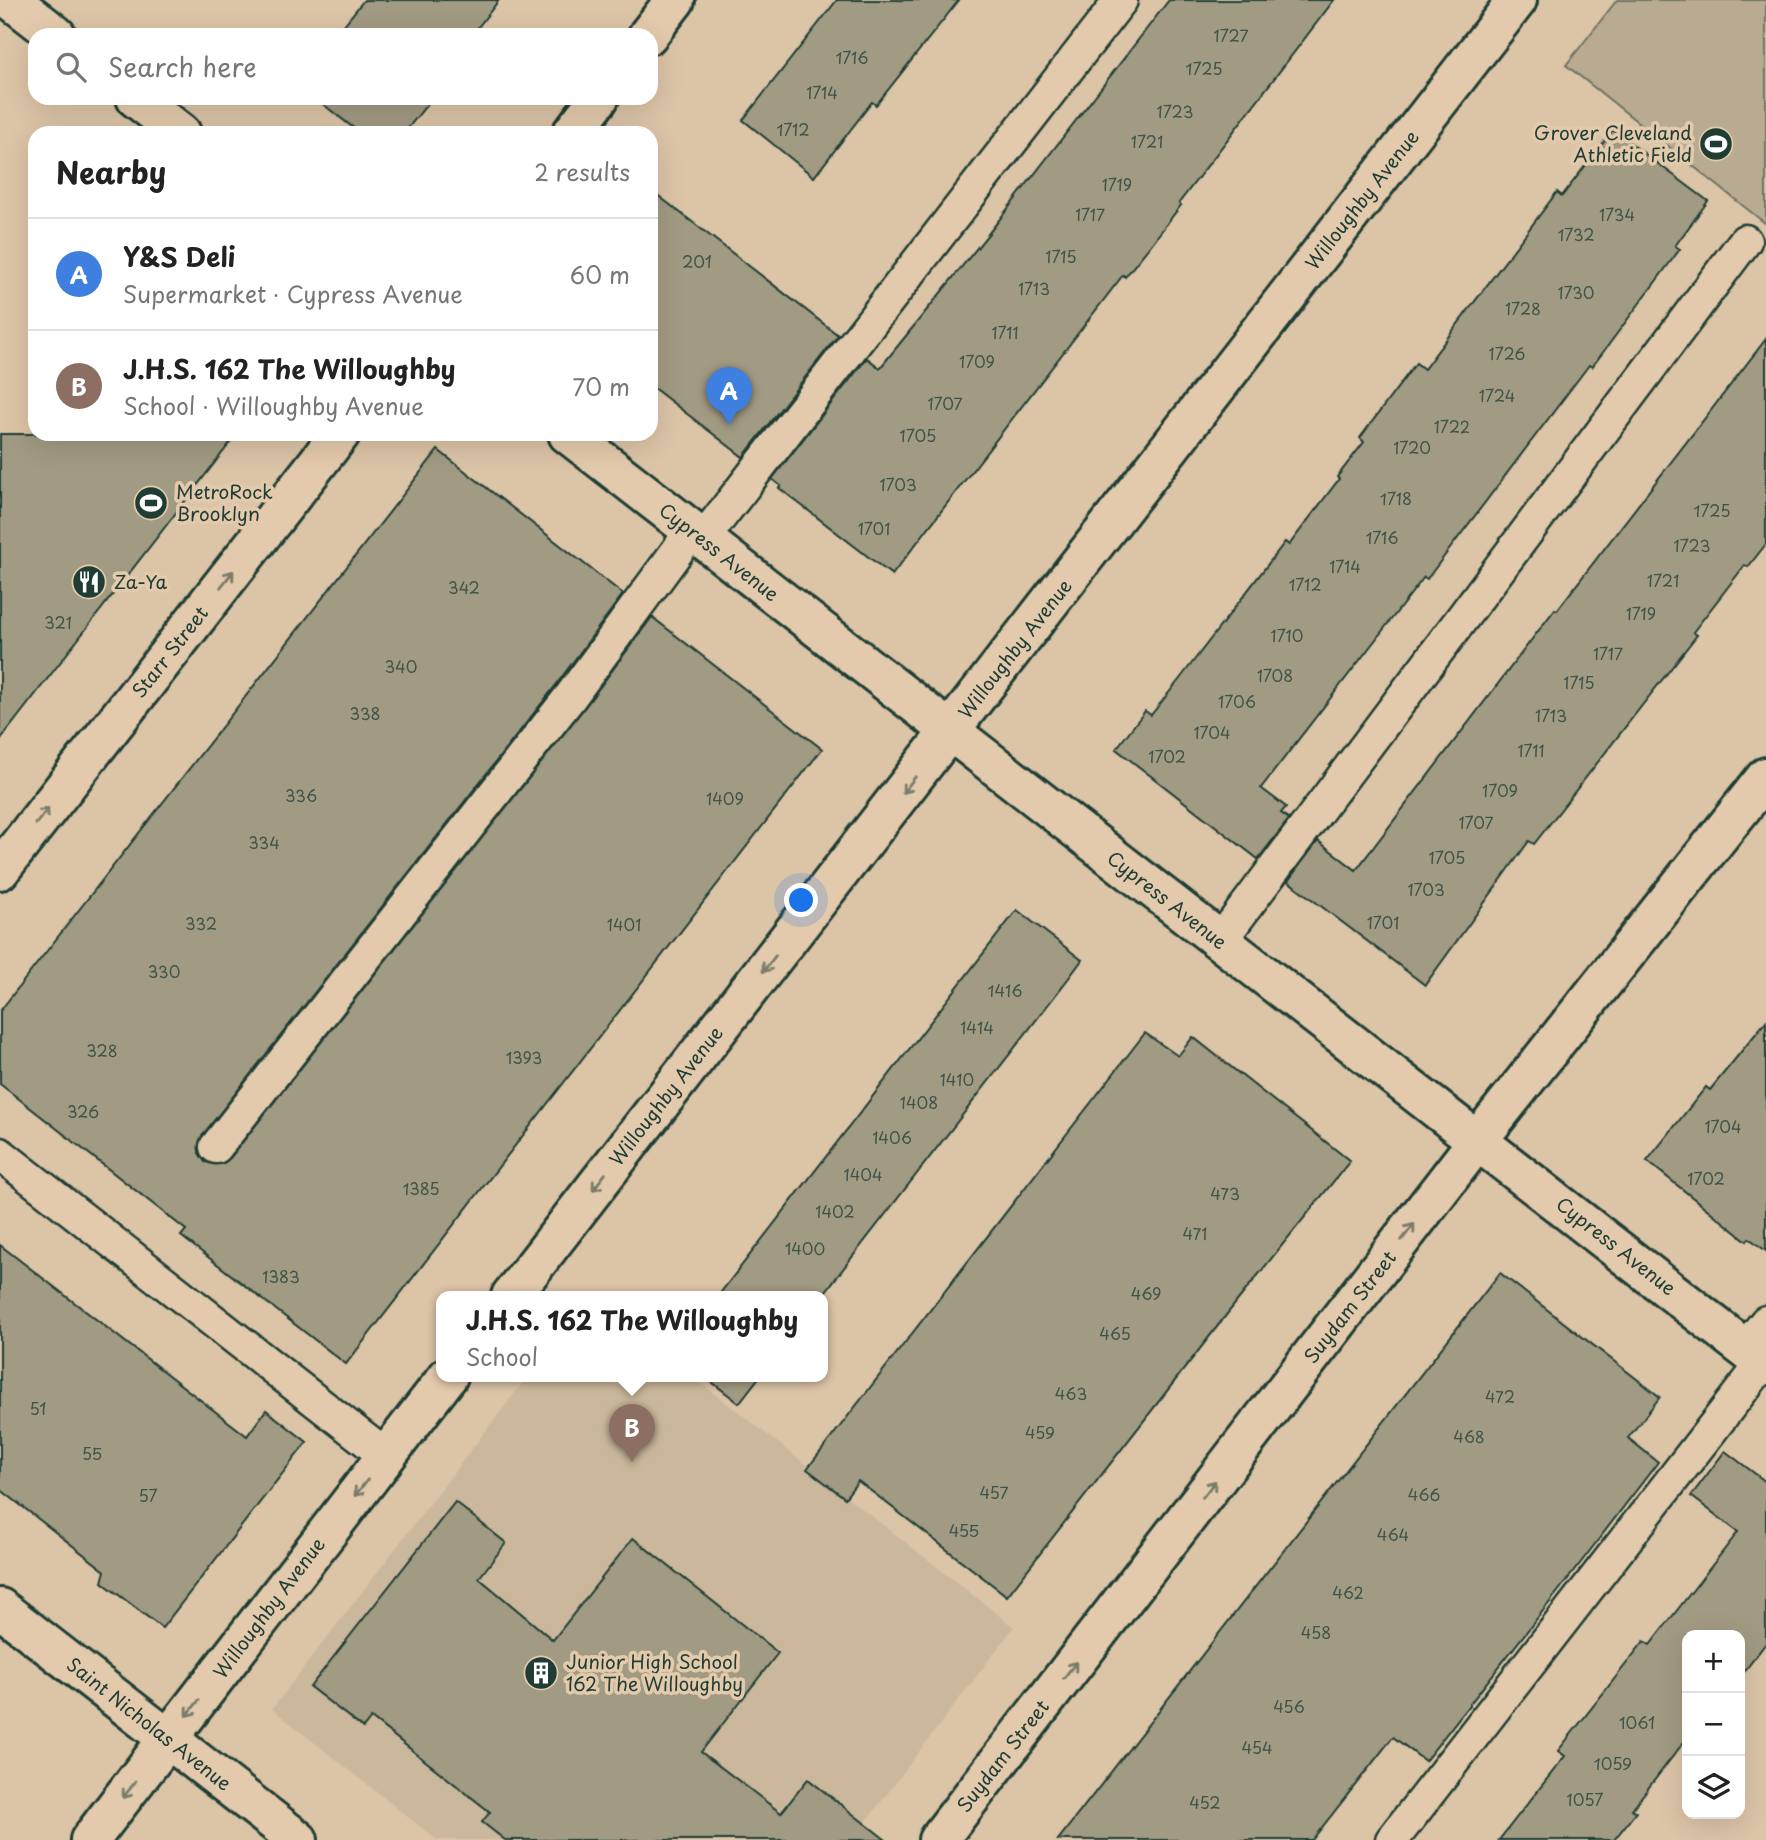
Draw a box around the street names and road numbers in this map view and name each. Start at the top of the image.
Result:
street label: Willoughby Avenue [1298,124,1425,275]
street label: Cypress Avenue [654,495,786,607]
street label: Willoughby Avenue [951,573,1078,724]
street label: Starr Street [124,599,214,703]
street label: Cypress Avenue [1102,843,1234,955]
street label: Willoughby Avenue [602,1020,729,1171]
street label: Cypress Avenue [1551,1189,1683,1301]
street label: Suydam Street [1296,1244,1402,1369]
street label: Willoughby Avenue [206,1531,331,1684]
street label: Saint Nicholas Avenue [61,1650,238,1796]
street label: Suydam Street [949,1693,1055,1818]

